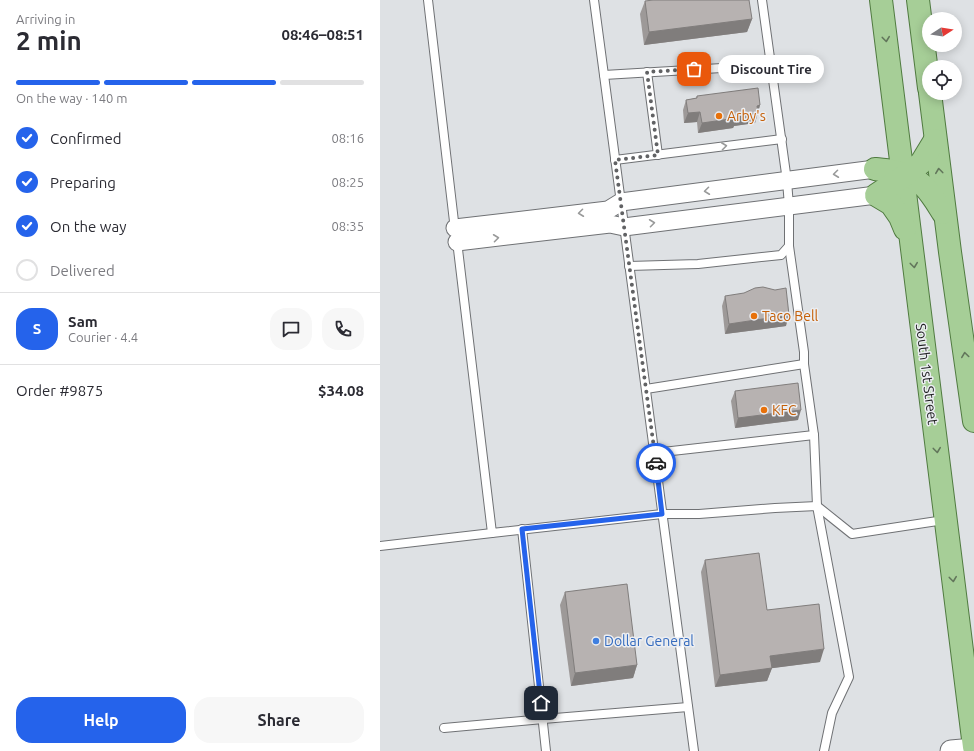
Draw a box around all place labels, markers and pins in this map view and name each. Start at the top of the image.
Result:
pin [677,52,711,86]
callout: Discount Tire [718,55,824,83]
place label: Arby's [727,108,766,124]
marker: Arby's [714,111,724,121]
place label: Taco Bell [762,308,819,324]
marker: Taco Bell [749,311,759,321]
place label: KFC [772,402,797,418]
marker: KFC [759,405,769,415]
place label: Dollar General [604,633,694,649]
marker: Dollar General [591,636,601,646]
pin [524,686,558,720]

